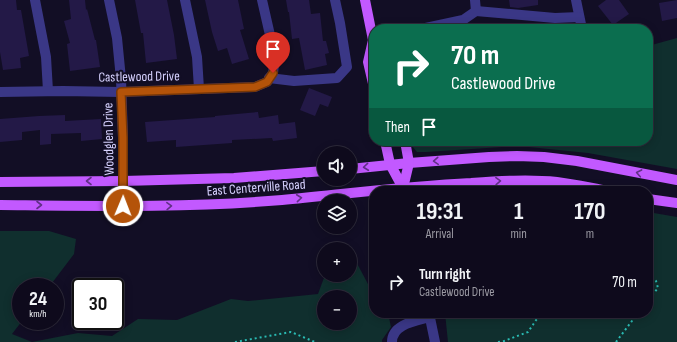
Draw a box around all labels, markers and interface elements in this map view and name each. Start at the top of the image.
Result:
pin [256,32,290,73]
icon: arrive [262,38,284,60]
text: 70 m [451,39,499,72]
icon: right [385,40,437,92]
street label: Castlewood Drive [98,67,180,86]
text: Castlewood Drive [451,73,556,94]
street label: Woodglen Drive [99,102,118,176]
icon: arrive [418,116,440,138]
text: Then [385,118,410,137]
map controls [317,146,357,330]
button: sound [317,146,357,186]
one-way arrow [433,156,439,165]
one-way arrow [363,162,369,171]
one-way arrow [635,169,642,178]
street label: East Centerville Road [206,176,306,199]
one-way arrow [86,177,92,185]
one-way arrow [495,177,501,185]
position arrow [102,185,144,227]
one-way arrow [296,194,302,203]
button: layers [317,194,357,234]
text: 19:31 [417,197,463,226]
text: 1 [514,197,523,226]
text: 170 [574,197,605,226]
one-way arrow [36,201,42,209]
one-way arrow [166,201,172,210]
text: Arrival [426,226,454,242]
text: min [510,226,527,242]
text: m [586,226,594,242]
button: + [317,242,357,282]
text: Turn right [419,265,471,284]
icon: right [385,271,407,293]
text: 70 m [612,273,637,292]
speed limit sign: 30 [72,278,124,330]
text: Castlewood Drive [419,284,495,300]
text: 24 [29,287,47,311]
button: − [317,290,357,330]
text: km/h [29,308,47,320]

